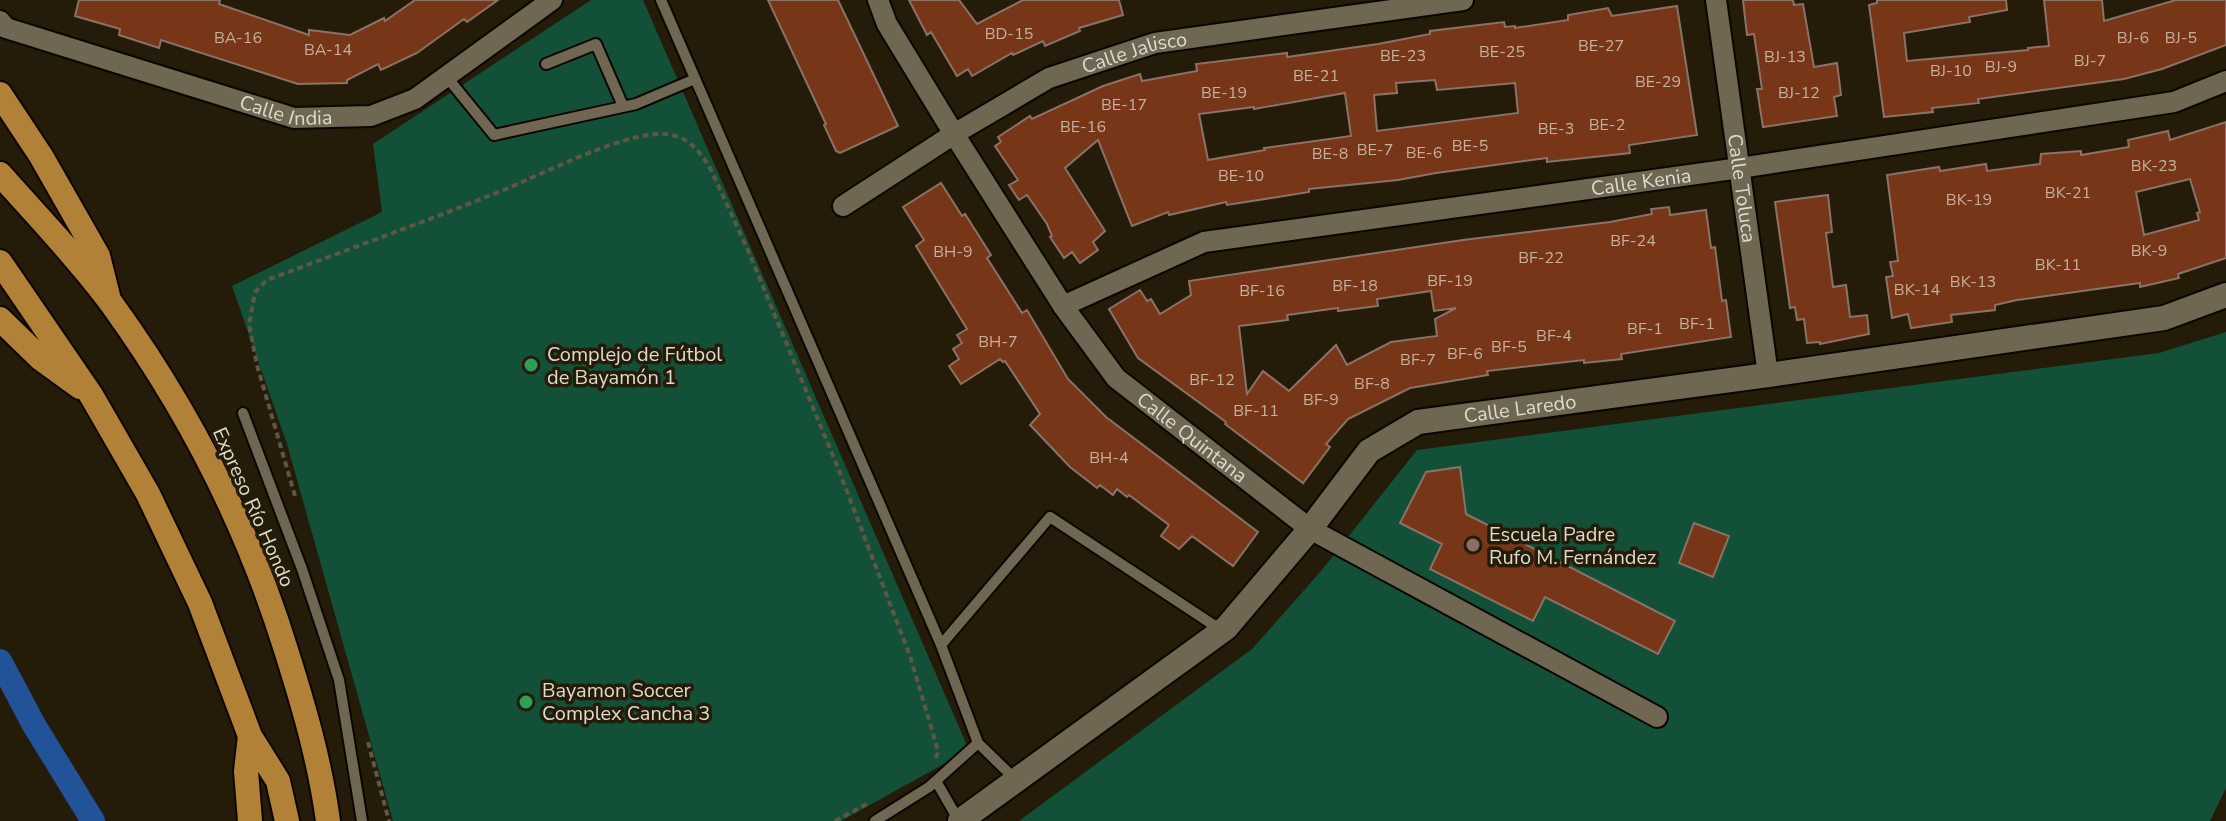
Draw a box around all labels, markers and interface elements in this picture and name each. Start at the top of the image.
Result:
house number: BD-15 [985,23,1033,45]
street label: Calle Jalisco [1078,26,1189,80]
house number: BA-16 [214,27,262,49]
house number: BJ-6 [2117,27,2149,49]
house number: BJ-5 [2165,27,2197,49]
house number: BE-27 [1578,35,1624,57]
house number: BA-14 [304,39,352,61]
house number: BE-25 [1479,41,1525,63]
house number: BE-23 [1380,45,1426,67]
house number: BJ-13 [1764,46,1806,68]
house number: BJ-7 [2074,50,2106,72]
house number: BJ-9 [1985,56,2017,78]
house number: BJ-10 [1930,60,1972,82]
house number: BE-21 [1293,65,1339,87]
house number: BE-29 [1635,71,1681,93]
house number: BE-19 [1201,82,1247,104]
house number: BJ-12 [1778,82,1820,104]
street label: Calle India [236,89,333,132]
house number: BE-17 [1101,94,1147,116]
house number: BE-2 [1589,114,1625,136]
house number: BE-16 [1060,116,1106,138]
house number: BE-3 [1538,118,1574,140]
street label: Calle Toluca [1721,132,1763,245]
house number: BE-5 [1452,135,1488,157]
house number: BE-7 [1357,139,1393,161]
house number: BE-6 [1406,142,1442,164]
house number: BE-8 [1312,143,1348,165]
house number: BK-23 [2131,155,2177,177]
street label: Calle Kenia [1589,162,1693,202]
house number: BE-10 [1218,165,1264,187]
house number: BK-21 [2045,182,2091,204]
house number: BK-19 [1946,189,1992,211]
house number: BF-24 [1610,230,1656,252]
house number: BK-9 [2131,240,2167,262]
house number: BH-9 [933,241,973,263]
house number: BF-22 [1518,247,1564,269]
house number: BK-11 [2035,254,2081,276]
house number: BF-19 [1427,270,1473,292]
house number: BK-13 [1950,271,1996,293]
house number: BF-18 [1332,275,1378,297]
house number: BK-14 [1894,279,1941,301]
house number: BF-16 [1239,280,1285,302]
house number: BF-1 [1679,313,1715,335]
house number: BF-1 [1627,318,1663,340]
house number: BF-4 [1536,325,1572,347]
house number: BH-7 [978,331,1018,353]
house number: BF-5 [1491,336,1527,358]
place label: Complejo de Fútbol de Bayamón 1 [547,341,722,391]
house number: BF-6 [1447,343,1483,365]
house number: BF-7 [1400,349,1436,371]
marker: Complejo de Fútbol de Bayamón 1 [522,356,540,374]
house number: BF-12 [1189,369,1235,391]
house number: BF-8 [1354,373,1390,395]
street label: Calle Quintana [1131,386,1253,489]
street label: Calle Laredo [1462,388,1578,430]
house number: BF-9 [1303,389,1339,411]
house number: BF-11 [1233,400,1279,422]
street label: Expreso Río Hondo [206,423,301,591]
house number: BH-4 [1089,447,1129,469]
place label: Escuela Padre Rufo M. Fernández [1489,521,1656,571]
marker: Escuela Padre Rufo M. Fernández [1464,536,1482,554]
place label: Bayamon Soccer Complex Cancha 3 [542,677,710,727]
marker: Bayamon Soccer Complex Cancha 3 [517,693,535,711]

